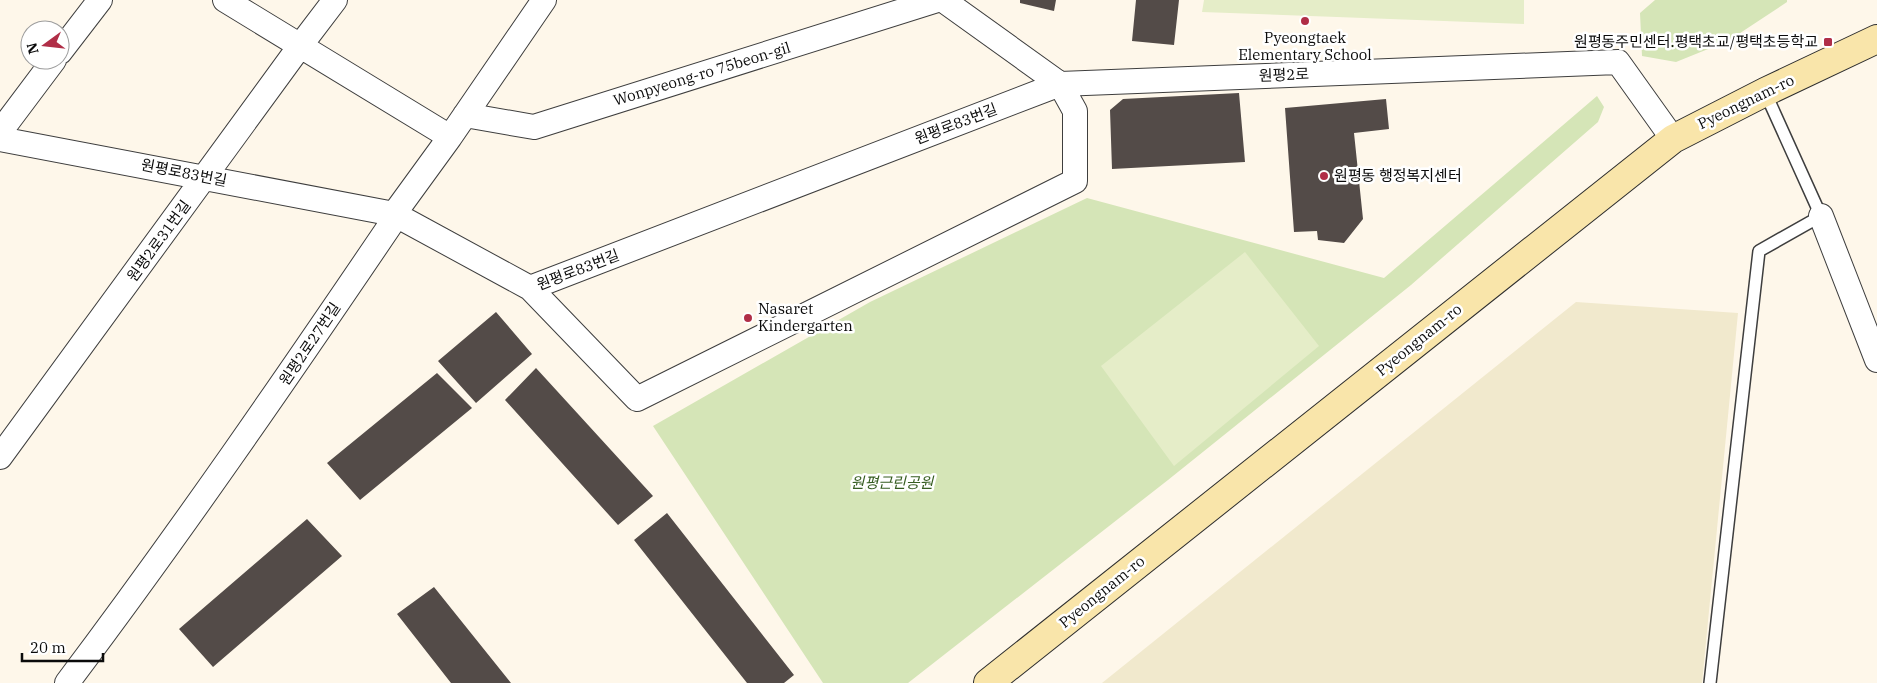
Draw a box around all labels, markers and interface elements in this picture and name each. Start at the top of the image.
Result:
marker: Pyeongtaek Elementary School [1299,15,1311,27]
north arrow [20,20,70,70]
place label: Pyeongtaek Elementary School [1238,28,1372,64]
place label: 원평동주민센터.평택초교/평택초등학교 [1574,32,1818,51]
marker: 원평동주민센터.평택초교/평택초등학교 [1822,36,1834,48]
street label: Wonpyeong-ro 75beon-gil [611,37,793,110]
text: N [22,41,43,56]
street label: 원평2로 [1258,64,1310,85]
street label: Pyeongnam-ro [1695,70,1797,133]
street label: 원평로83번길 [912,99,1000,148]
street label: 원평로83번길 [140,155,229,190]
place label: 원평동 행정복지센터 [1334,166,1462,185]
marker: 원평동 행정복지센터 [1318,170,1330,182]
street label: 원평2로31번길 [123,196,194,285]
street label: 원평로83번길 [534,245,622,294]
street label: 원평2로27번길 [275,299,344,389]
place label: Nasaret Kindergarten [758,299,853,335]
street label: Pyeongnam-ro [1372,299,1465,380]
marker: Nasaret Kindergarten [742,312,754,324]
park label: 원평근린공원 [851,473,935,492]
street label: Pyeongnam-ro [1055,551,1148,632]
scale bar [22,630,104,662]
text: 20 m [30,638,66,657]

